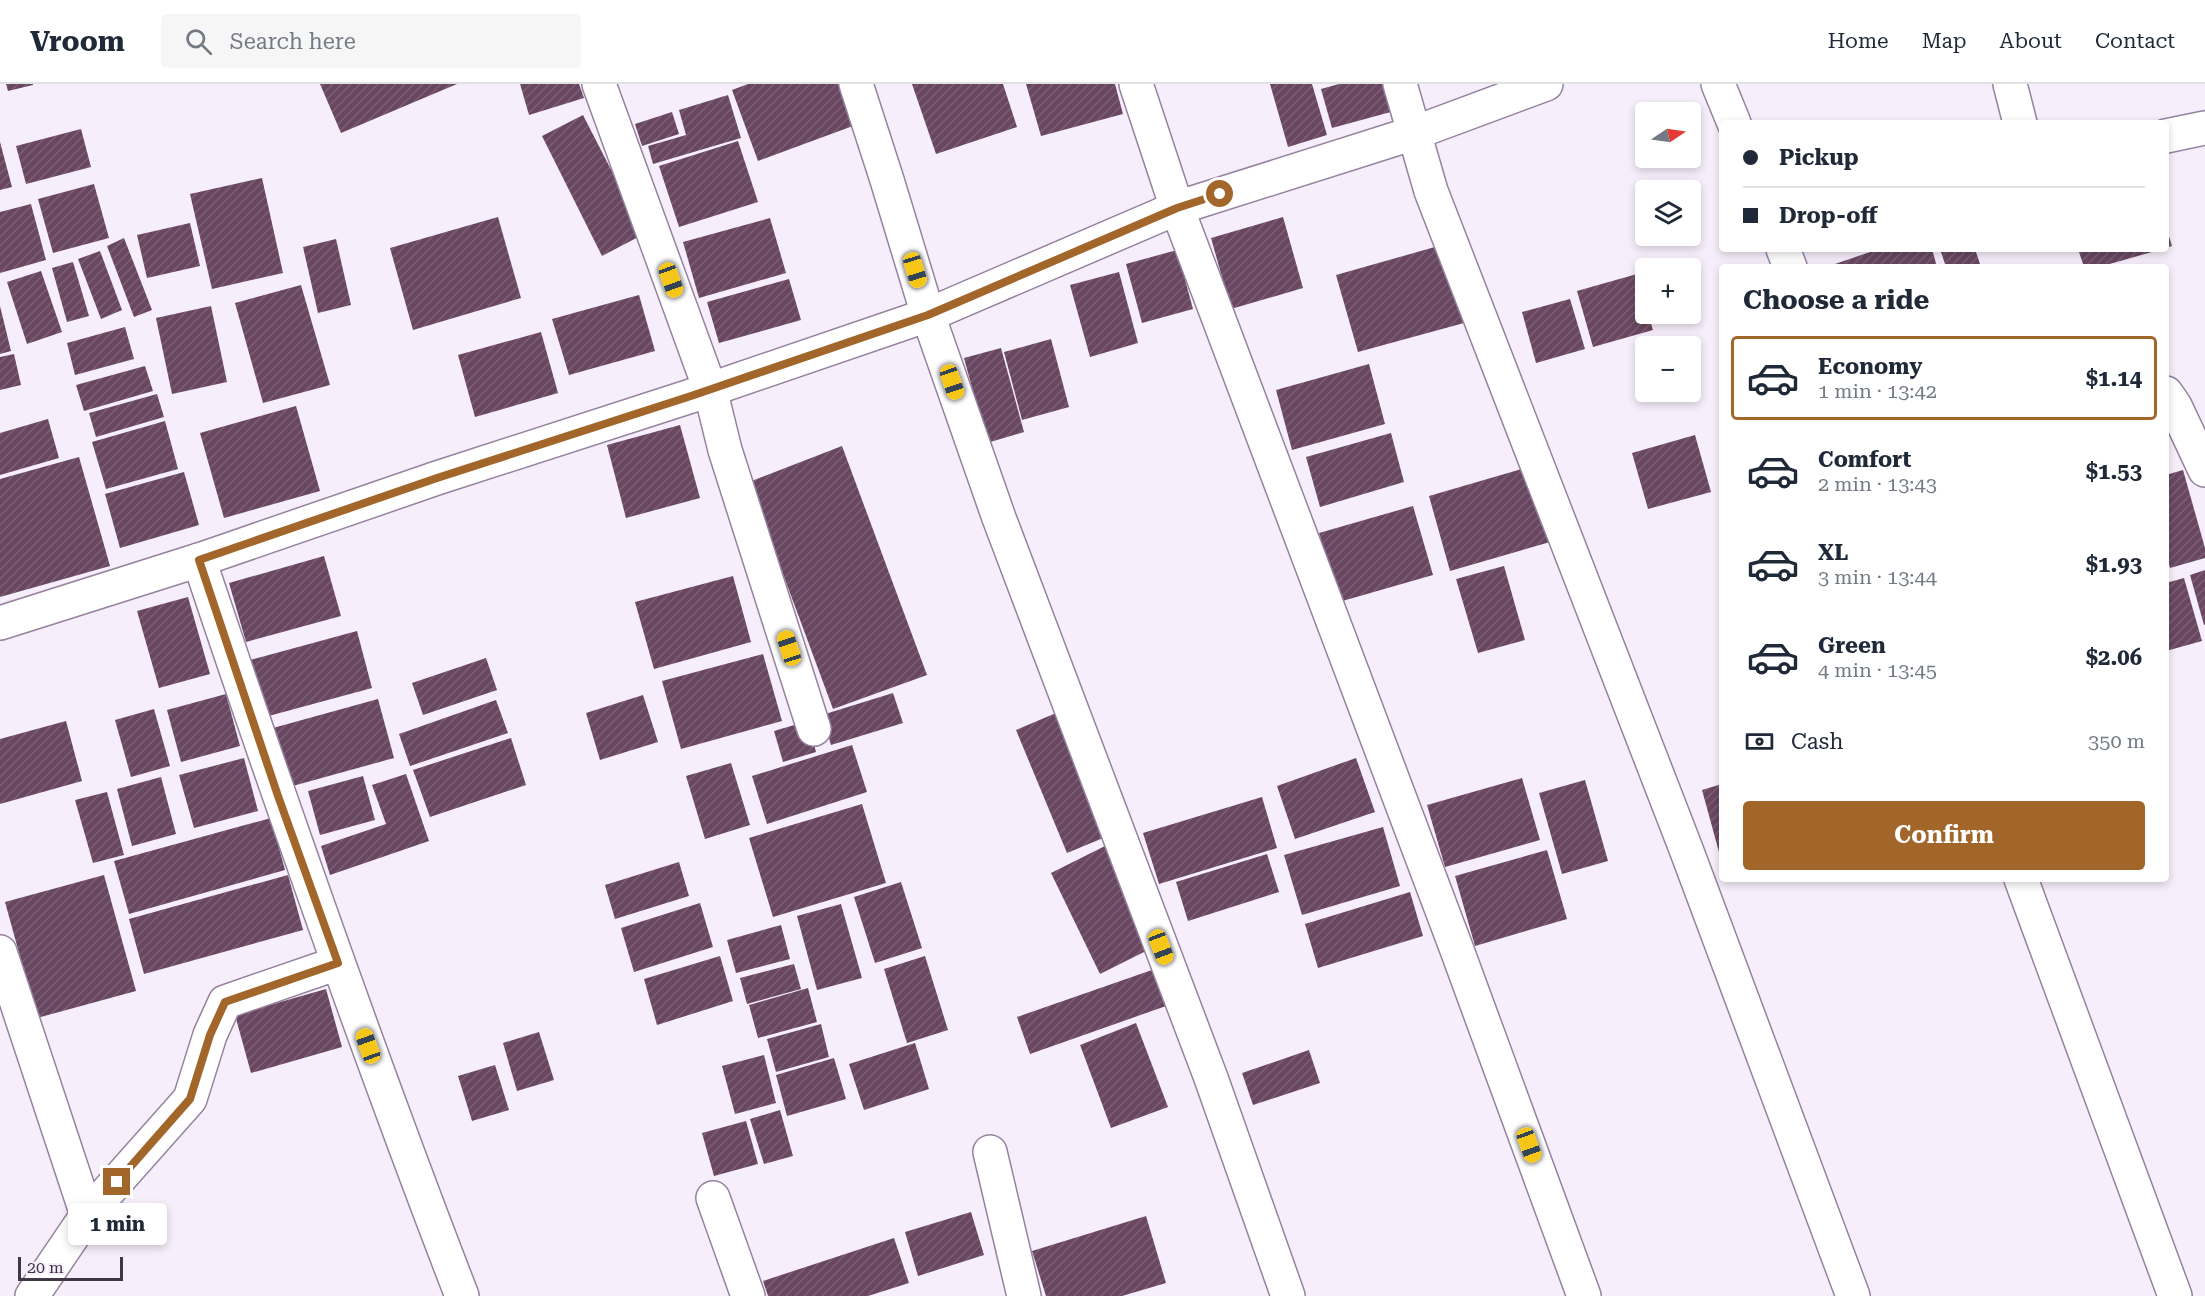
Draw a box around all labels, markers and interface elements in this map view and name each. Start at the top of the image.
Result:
search box [161,14,581,68]
text: Vroom [30,25,125,58]
icon: search [182,25,215,58]
text: Search here [230,29,356,54]
text: Home [1828,29,1889,53]
text: Map [1922,29,1967,53]
text: About [2000,29,2062,53]
text: Contact [2095,29,2175,53]
north arrow [1635,102,1701,168]
map controls [1635,102,1701,402]
text: Pickup [1779,145,1859,170]
route start [1206,180,1233,207]
button: layers [1635,180,1701,246]
text: Drop-off [1779,203,1877,228]
car [901,250,929,290]
button: + [1635,258,1701,324]
car [656,260,686,300]
text: Choose a ride [1743,284,1929,316]
button: − [1635,336,1701,402]
icon: car [1746,351,1800,405]
text: Economy [1818,354,1922,379]
car [938,362,966,402]
text: $1.14 [2086,366,2142,391]
text: 1 min · 13:42 [1818,379,1937,403]
icon: car [1746,444,1800,498]
text: Comfort [1818,447,1911,472]
text: $1.53 [2086,459,2142,484]
text: 2 min · 13:43 [1818,472,1937,496]
icon: car [1746,537,1800,591]
text: XL [1818,540,1848,565]
text: $1.93 [2086,552,2142,577]
text: 3 min · 13:44 [1818,565,1937,589]
car [775,628,803,668]
icon: car [1746,630,1800,684]
text: Green [1818,633,1886,658]
text: $2.06 [2086,645,2142,670]
text: 4 min · 13:45 [1818,658,1937,682]
icon: cash [1743,725,1776,758]
text: Cash [1791,729,1843,754]
text: 350 m [2088,729,2145,753]
button: Confirm [1743,801,2145,870]
car [1146,927,1176,967]
car [353,1026,383,1066]
car [1514,1125,1544,1165]
route end [103,1168,130,1195]
callout: 1 min [68,1203,166,1245]
text: 1 min [90,1212,145,1236]
scale bar [18,1254,123,1282]
text: 20 m [27,1258,64,1277]

